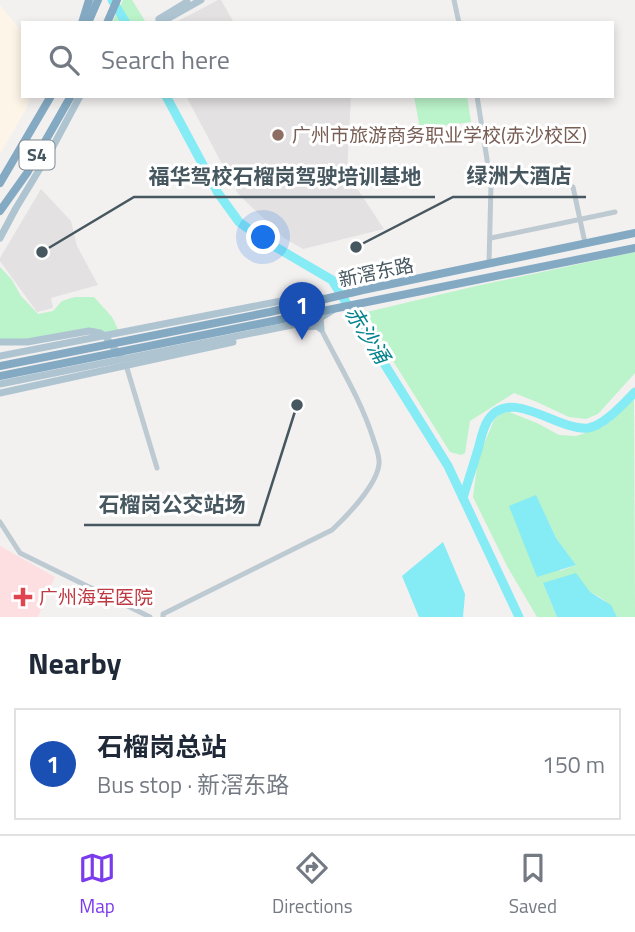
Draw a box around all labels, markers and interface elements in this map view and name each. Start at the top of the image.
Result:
search box [21,21,614,98]
text: Search here [101,40,230,79]
icon: search [45,41,83,79]
place label: 广州市旅游商务职业学校(赤沙校区) [292,120,587,149]
marker: 广州市旅游商务职业学校(赤沙校区) [270,127,286,143]
road number: S4 [20,140,54,170]
callout: 福华驾校石榴岗驾驶培训基地 [134,155,435,197]
callout: 绿洲大酒店 [453,155,586,197]
text: 绿洲大酒店 [467,159,572,191]
text: 福华驾校石榴岗驾驶培训基地 [149,160,422,192]
your location [246,220,280,254]
street label: 新滘东路 [336,249,416,294]
pin: 1 [279,282,325,340]
water label: 赤沙涌 [338,299,399,371]
callout: 石榴岗公交站场 [84,483,259,525]
text: 石榴岗公交站场 [99,488,246,520]
place label: 广州海军医院 [39,582,153,611]
marker: 广州海军医院 [13,587,33,607]
text: Nearby [28,640,121,686]
text: 石榴岗总站 [97,727,227,766]
text: 1 [47,747,59,782]
text: 150 m [542,747,605,782]
text: Bus stop · 新滘东路 [97,767,289,802]
tab: Map [78,849,116,920]
tab: Directions [272,849,353,920]
tab: Saved [509,849,557,920]

